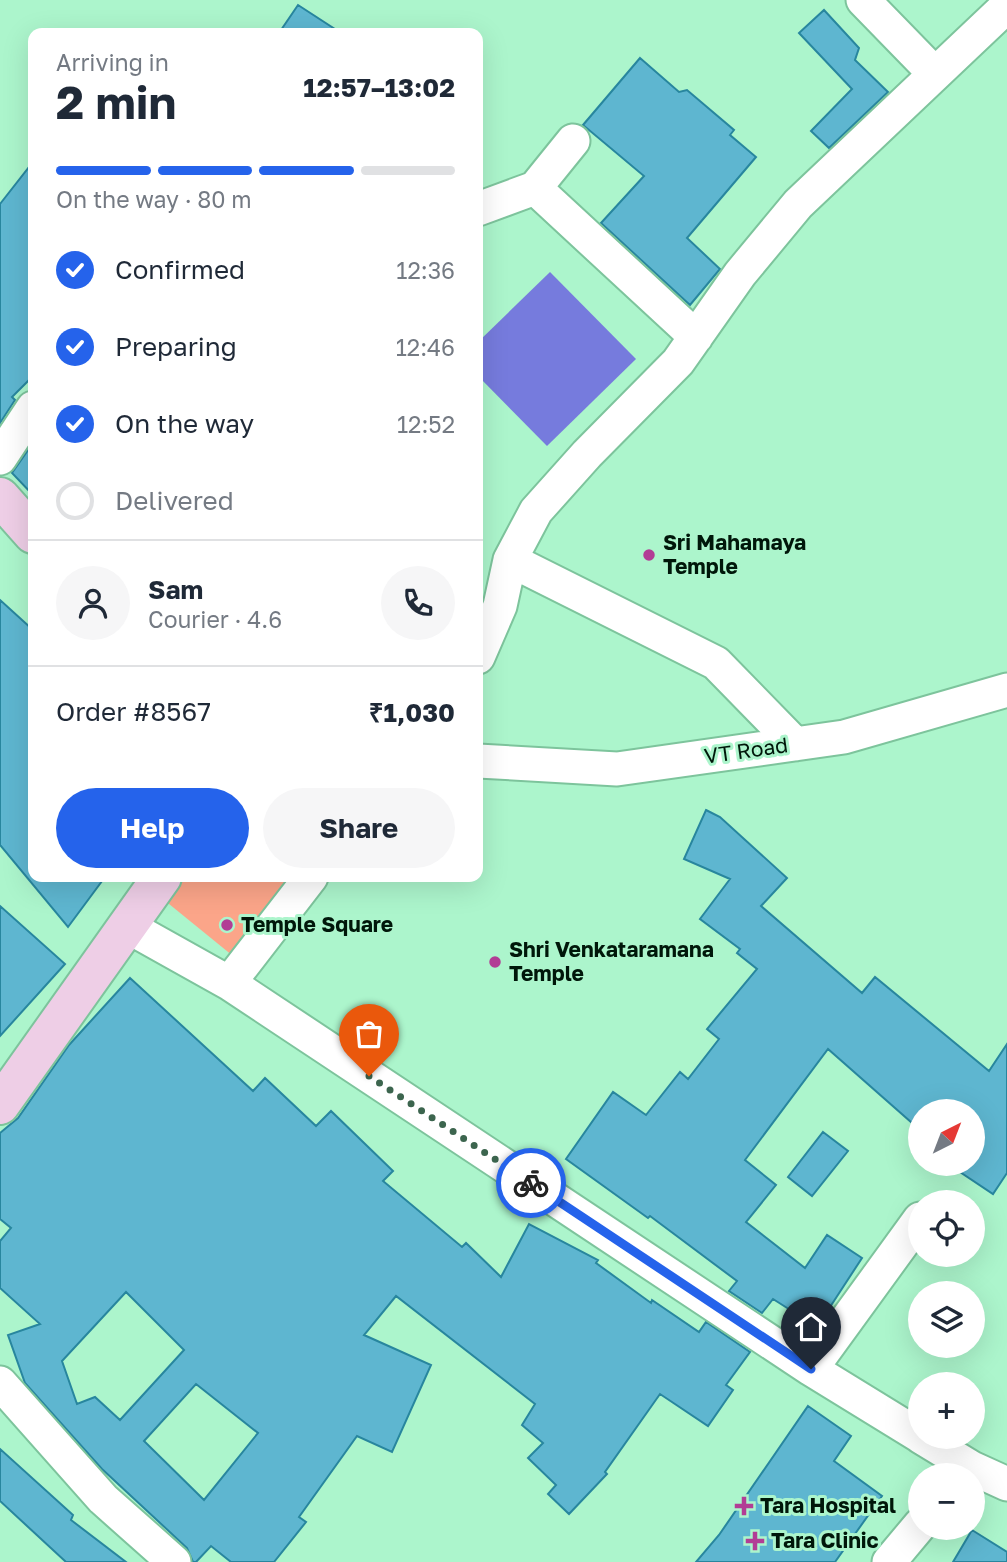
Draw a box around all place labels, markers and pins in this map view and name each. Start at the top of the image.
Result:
place label: Sri Mahamaya Temple [663,529,806,579]
marker: Sri Mahamaya Temple [641,547,657,563]
place label: Temple Square [241,911,393,937]
marker: Temple Square [219,917,235,933]
place label: Shri Venkataramana Temple [509,936,714,986]
marker: Shri Venkataramana Temple [487,954,503,970]
pin [339,1004,399,1076]
pin [781,1297,841,1369]
place label: Tara Hospital [760,1492,896,1518]
marker: Tara Hospital [734,1496,754,1516]
place label: Tara Clinic [771,1527,879,1553]
marker: Tara Clinic [745,1531,765,1551]

